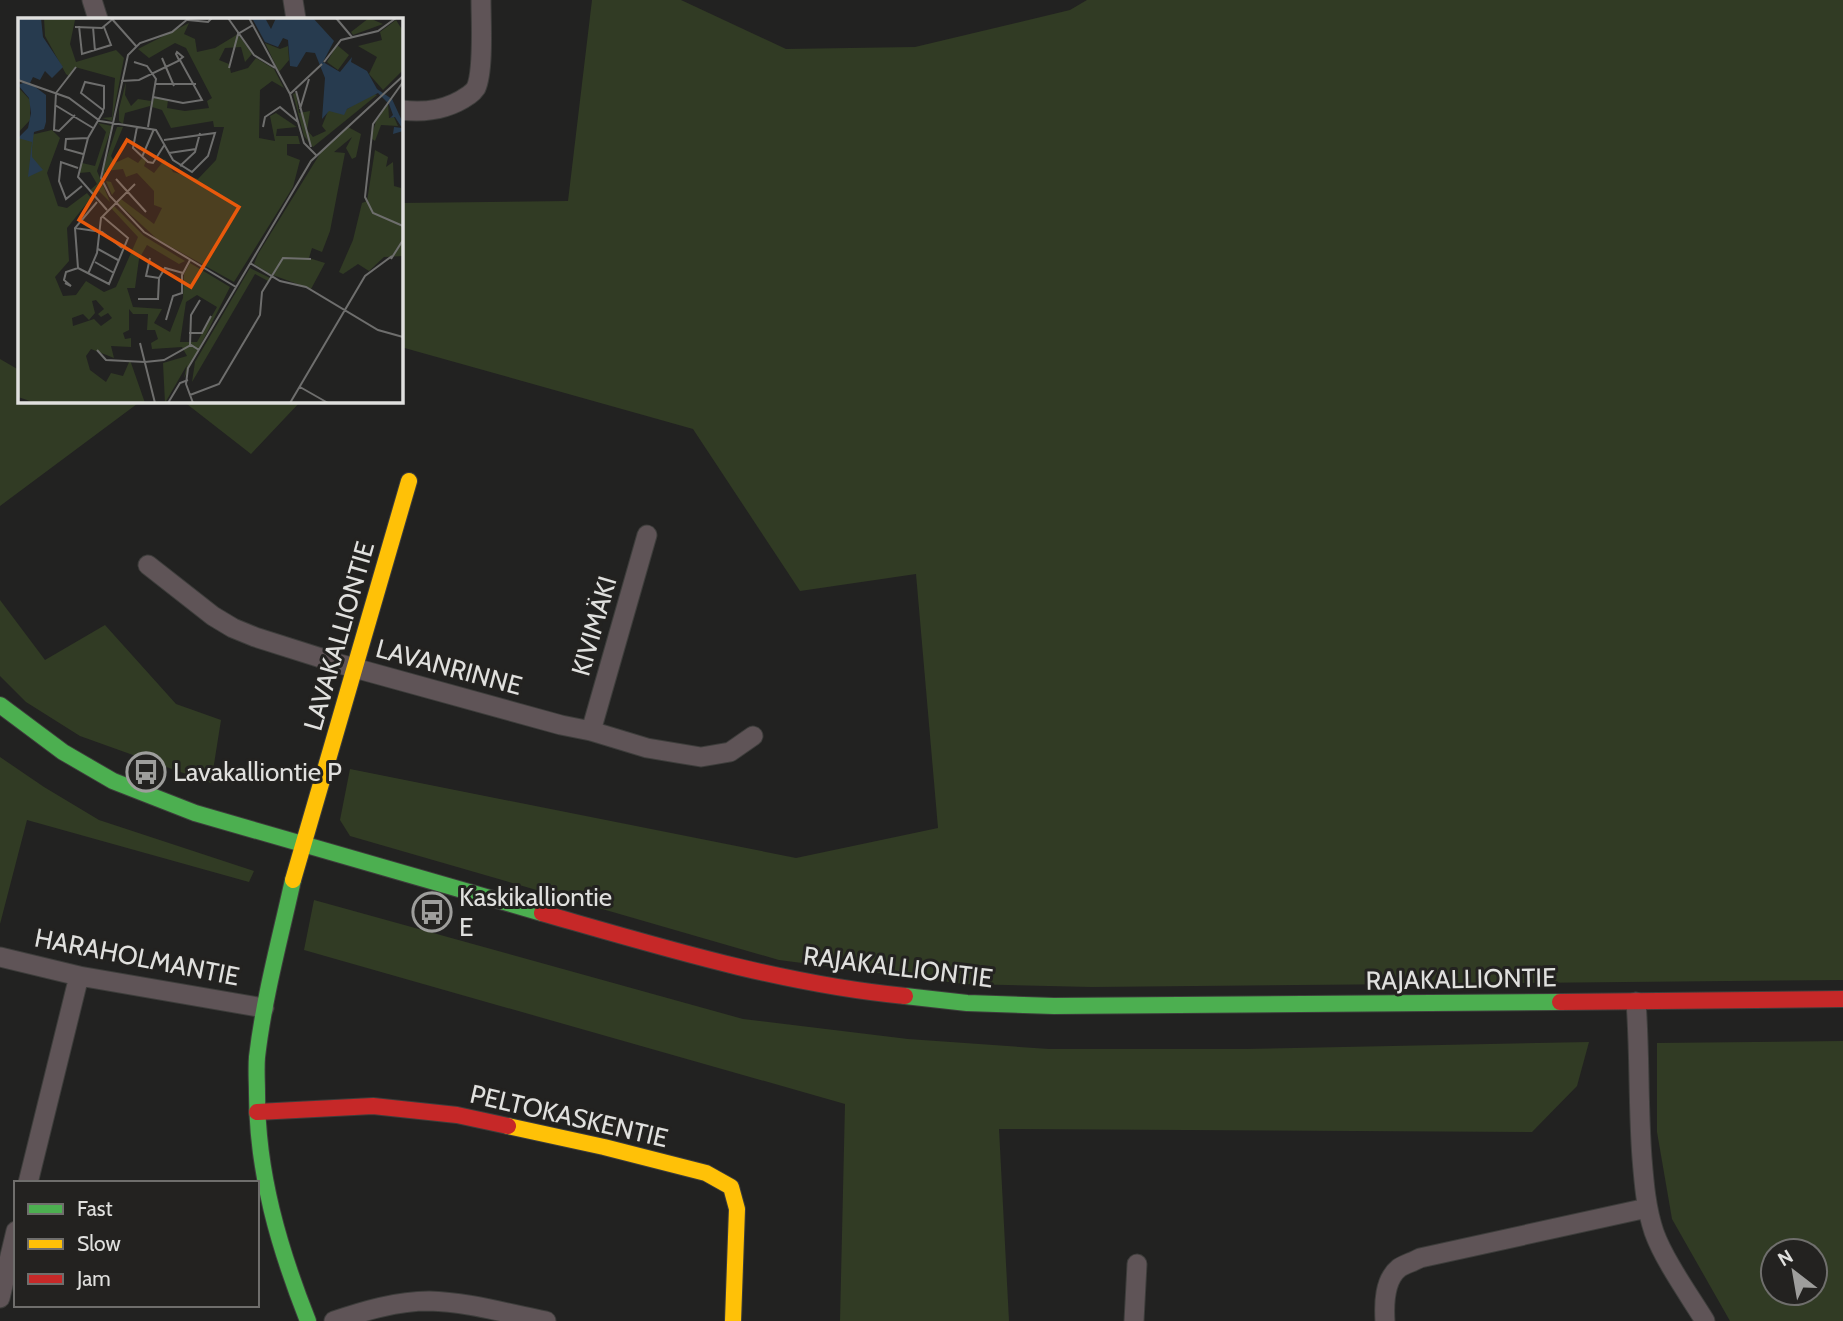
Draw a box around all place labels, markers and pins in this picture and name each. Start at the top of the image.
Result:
bus stop icon: Lavakalliontie P [125,751,167,793]
place label: Lavakalliontie P [173,756,342,788]
place label: Kaskikalliontie E [459,881,612,943]
bus stop icon: Kaskikalliontie E [411,891,453,933]

